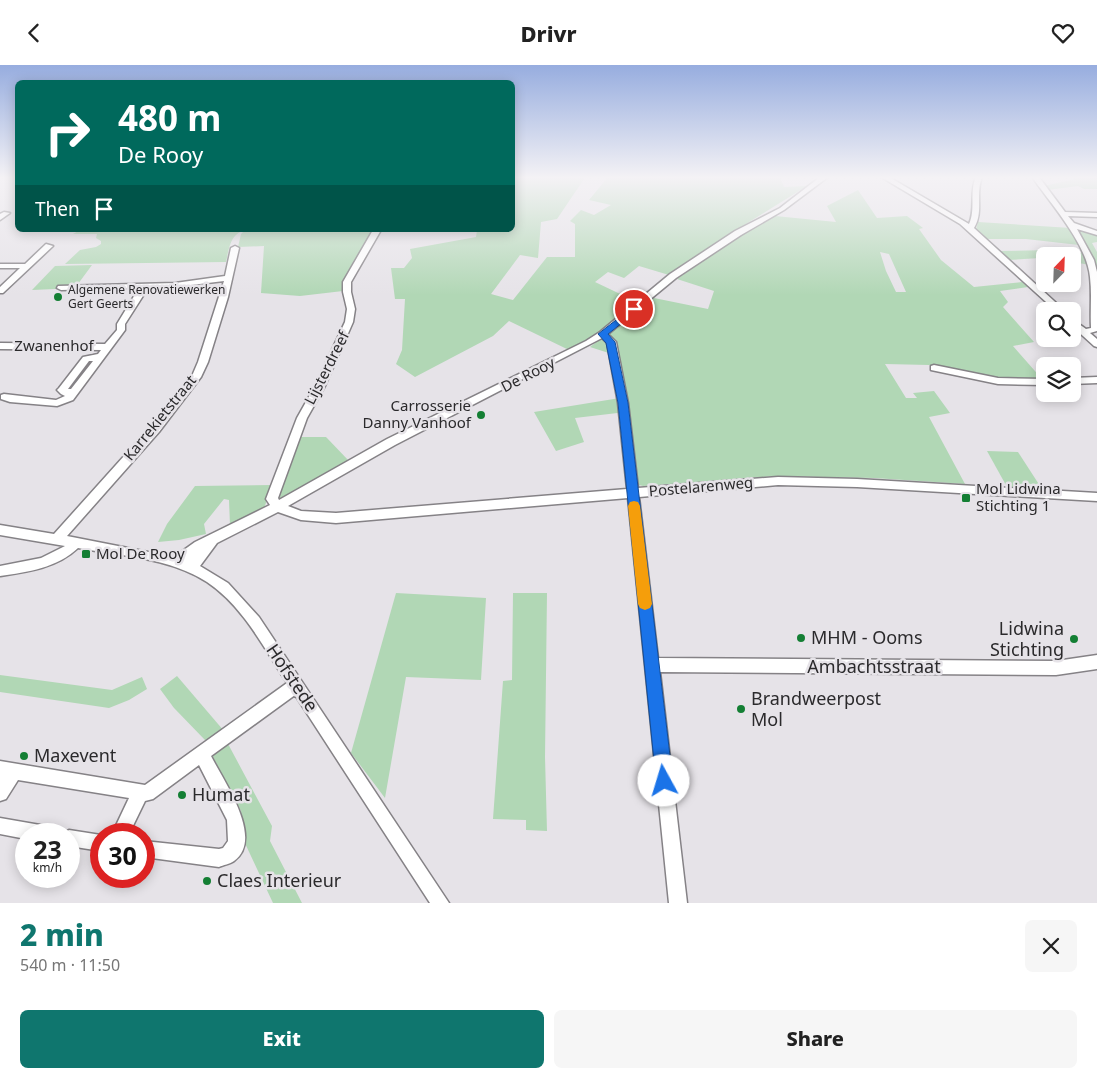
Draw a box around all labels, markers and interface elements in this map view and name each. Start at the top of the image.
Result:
text: Drivr [520,18,577,48]
icon: back [20,19,48,47]
icon: heart [1049,19,1077,47]
text: 480 m [118,94,221,141]
icon: right [35,100,100,165]
text: De Rooy [118,139,203,169]
icon: arrive [90,195,118,223]
text: Then [35,196,80,222]
north arrow [1036,247,1081,293]
map controls [1036,247,1081,402]
place label: Algemene Renovatiewerken Gert Geerts [68,281,225,312]
pin [613,288,655,330]
marker: Algemene Renovatiewerken Gert Geerts [52,291,64,303]
icon: arrive [620,295,648,323]
button: search [1036,302,1081,347]
street label: Lijsterdreef [299,327,354,408]
street label: Zwanenhof [14,335,94,355]
street label: De Rooy [497,352,558,396]
button: layers [1036,357,1081,402]
street label: Karrekietstraat [118,370,200,464]
place label: Carrosserie Danny Vanhoof [363,395,472,432]
marker: Carrosserie Danny Vanhoof [475,409,487,421]
street label: Postelarenweg [648,471,754,501]
place label: Mol Lidwina Stichting 1 [976,478,1061,515]
marker: Mol Lidwina Stichting 1 [960,492,972,504]
place label: Mol De Rooy [96,543,185,563]
marker: Mol De Rooy [80,548,92,560]
place label: Lidwina Stichting [990,616,1064,661]
place label: MHM - Ooms [811,625,923,649]
marker: MHM - Ooms [795,632,807,644]
marker: Lidwina Stichting [1068,633,1080,645]
street label: Hofstede [261,639,324,716]
street label: Ambachtsstraat [807,654,941,678]
place label: Brandweerpost Mol [751,686,882,731]
marker: Brandweerpost Mol [735,703,747,715]
place label: Maxevent [34,743,117,767]
marker: Maxevent [18,750,30,762]
position arrow [637,754,689,806]
place label: Humat [192,782,250,806]
marker: Humat [176,789,188,801]
speed limit sign: 30 [90,823,155,888]
text: 23 [33,832,62,866]
text: km/h [33,859,62,876]
place label: Claes Interieur [217,868,342,892]
marker: Claes Interieur [201,875,213,887]
text: 2 min [20,914,104,955]
button: close [1025,920,1077,972]
text: 540 m · 11:50 [20,954,120,976]
button: Exit [20,1010,544,1068]
button: Share [554,1010,1077,1068]

